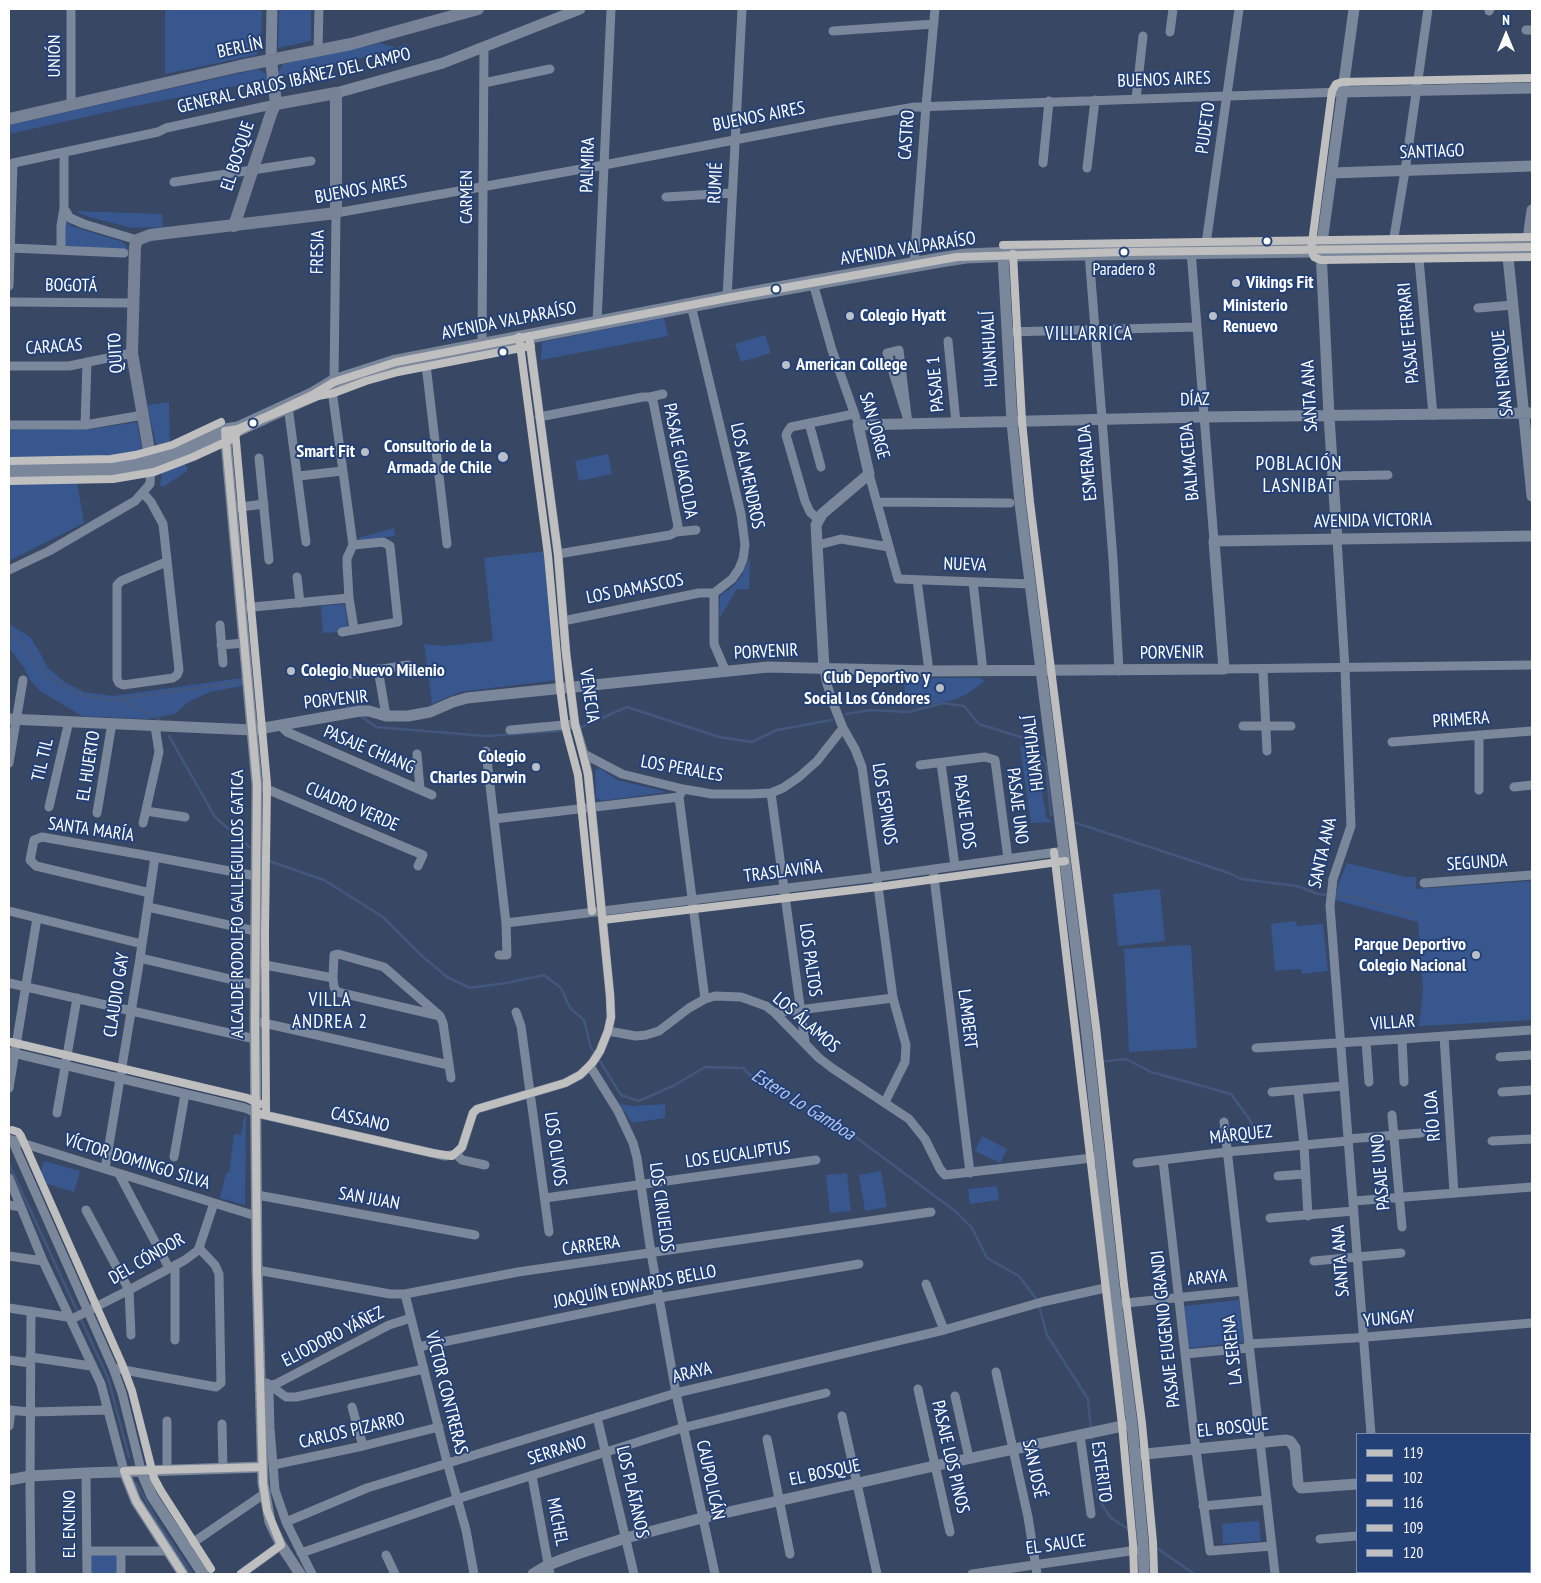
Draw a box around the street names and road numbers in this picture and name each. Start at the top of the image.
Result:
street label: BERLÍN [215,33,265,63]
street label: UNIÓN [44,35,66,77]
street label: GENERAL CARLOS IBÁÑEZ DEL CAMPO [175,44,413,118]
street label: BUENOS AIRES [1117,68,1211,92]
street label: BUENOS AIRES [711,97,807,137]
street label: PUDETO [1192,101,1220,155]
street label: CASTRO [894,109,920,161]
street label: EL BOSQUE [217,118,259,194]
street label: PALMIRA [576,137,600,193]
street label: SANTIAGO [1399,140,1465,164]
street label: RUMIÉ [704,162,728,204]
street label: CARMEN [456,170,478,224]
street label: BUENOS AIRES [313,171,409,209]
street label: AVENIDA VALPARAÍSO [839,228,977,270]
street label: FRESIA [307,230,329,274]
street label: BOGOTÁ [45,275,97,297]
street label: PASAJE FERRARI [1394,282,1424,384]
street label: AVENIDA VALPARAÍSO [440,297,578,345]
street label: HUANHUALÍ [977,310,1003,388]
street label: SAN ENRIQUE [1488,329,1518,417]
street label: QUITO [104,332,128,374]
street label: CARACAS [25,334,83,360]
street label: PASAJE 1 [923,355,949,413]
street label: SANTA ANA [1297,359,1323,433]
street label: DÍAZ [1180,389,1210,411]
street label: SAN JORGE [854,390,894,462]
street label: PASAJE GUACOLDA [658,402,702,520]
street label: LOS ALMENDROS [725,421,769,531]
street label: BALMACEDA [1176,422,1204,502]
street label: ESMERALDA [1074,424,1102,502]
street label: AVENIDA VICTORIA [1314,509,1432,533]
street label: NUEVA [943,553,987,577]
street label: LOS DAMASCOS [585,569,685,609]
street label: PORVENIR [733,640,799,664]
street label: PORVENIR [1140,642,1204,664]
street label: VENECIA [575,668,603,724]
street label: PORVENIR [303,686,369,714]
street label: PRIMERA [1432,707,1490,733]
street label: HUANHUALÍ [1019,714,1049,792]
street label: PASAJE CHIANG [320,721,418,779]
street label: EL HUERTO [73,729,105,803]
street label: TIL TIL [28,737,58,783]
street label: LOS PERALES [639,751,725,787]
street label: LOS ESPINOS [867,761,901,847]
street label: PASAJE UNO [1002,767,1032,845]
street label: ALCALDE RODOLFO GALLEGUILLOS GATICA [227,770,249,1038]
street label: PASAJE DOS [948,773,980,851]
street label: CUADRO VERDE [302,778,402,836]
street label: SANTA MARÍA [47,813,135,847]
street label: SANTA ANA [1304,815,1342,891]
street label: SEGUNDA [1446,850,1508,876]
street label: TRASLAVIÑA [743,856,823,888]
street label: LOS PALTOS [794,922,826,998]
street label: CLAUDIO GAY [100,951,134,1039]
street label: LOS ÁLAMOS [768,988,844,1058]
street label: LAMBERT [953,988,981,1050]
street label: VILLAR [1370,1011,1416,1035]
street label: RÍO LOA [1420,1090,1446,1142]
street label: CASSANO [328,1103,392,1137]
street label: LOS OLIVOS [539,1110,571,1188]
street label: MÁRQUEZ [1209,1121,1273,1149]
street label: VÍCTOR DOMINGO SILVA [62,1130,212,1194]
street label: PASAJE UNO [1367,1133,1395,1211]
street label: LOS EUCALIPTUS [684,1137,792,1173]
street label: LOS CIRUELOS [644,1161,678,1253]
street label: SAN JUAN [337,1183,401,1215]
street label: SANTA ANA [1328,1224,1354,1298]
street label: DEL CÓNDOR [105,1229,189,1289]
street label: CARRERA [561,1231,621,1261]
street label: PASAJE EUGENIO GRANDI [1147,1249,1185,1409]
street label: JOAQUÍN EDWARDS BELLO [552,1261,718,1313]
street label: ARAYA [1186,1265,1228,1291]
street label: ELIODORO YÁÑEZ [278,1302,388,1372]
street label: YUNGAY [1362,1306,1416,1332]
street label: LA SERENA [1219,1314,1247,1386]
street label: VÍCTOR CONTRERAS [420,1329,472,1457]
street label: ARAYA [670,1358,714,1388]
street label: PASAJE LOS PINOS [927,1398,973,1516]
street label: CARLOS PIZARRO [297,1408,407,1454]
street label: EL BOSQUE [1196,1413,1270,1443]
street label: SERRANO [525,1432,589,1470]
street label: CAUPOLICÁN [691,1438,729,1522]
street label: SAN JOSÉ [1017,1438,1051,1500]
street label: ESTERITO [1086,1440,1116,1504]
street label: LOS PLÁTANOS [611,1444,653,1540]
street label: EL BOSQUE [788,1455,862,1491]
street label: EL ENCINO [59,1490,81,1558]
street label: MICHEL [542,1496,572,1548]
street label: EL SAUCE [1025,1530,1087,1560]

